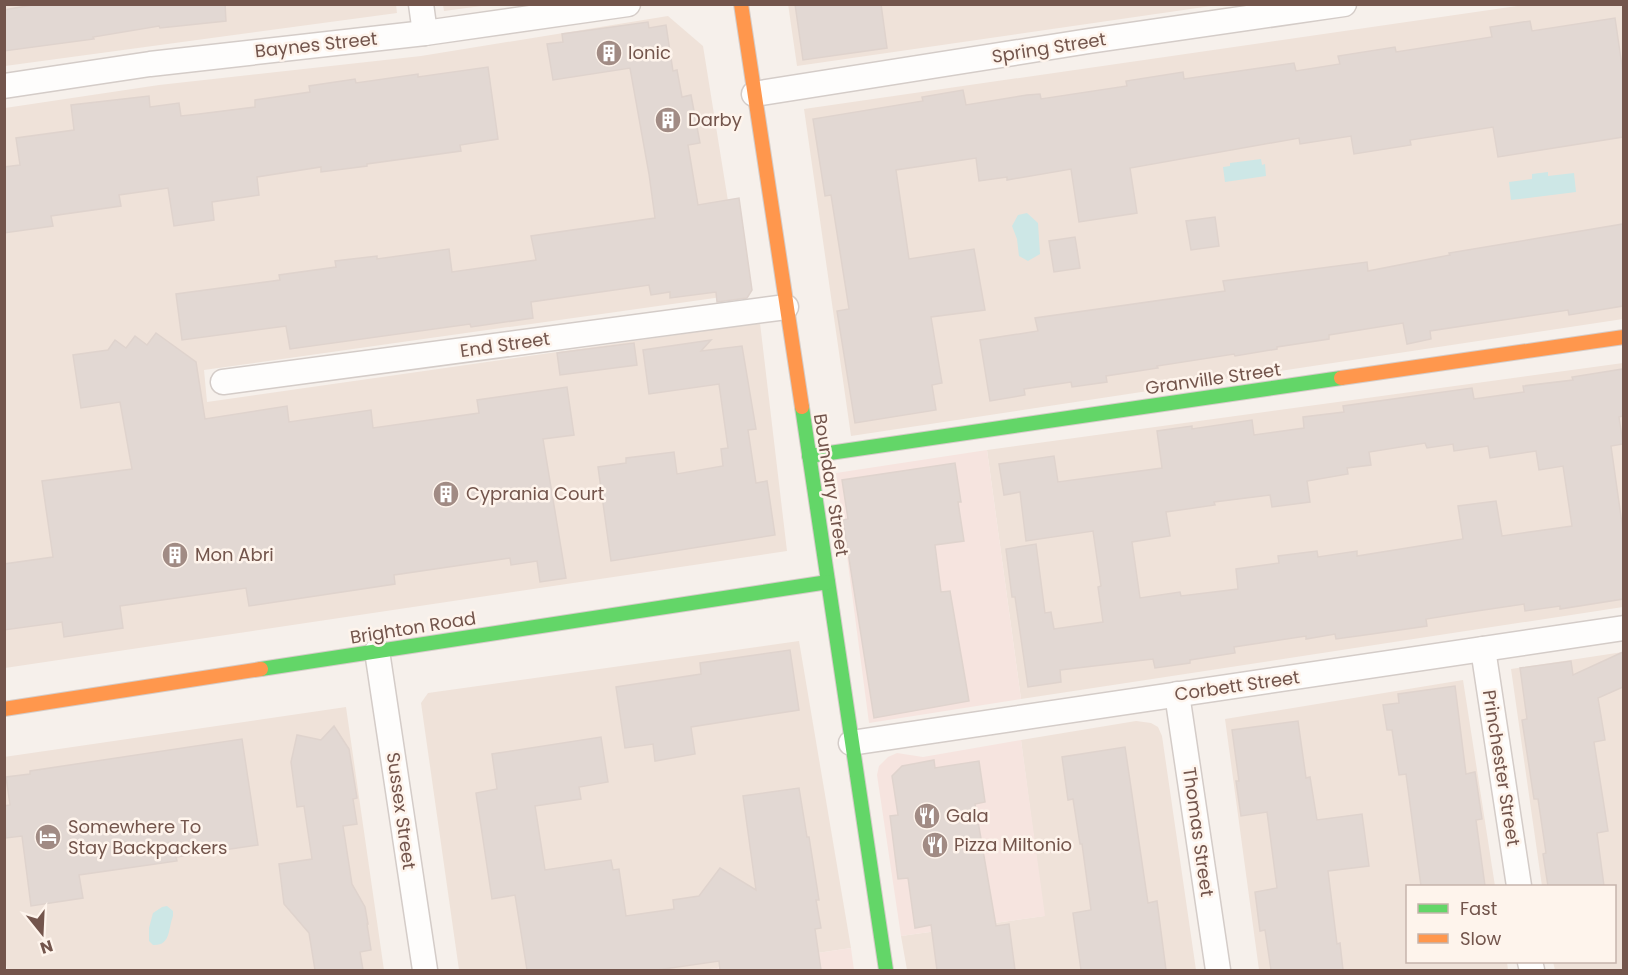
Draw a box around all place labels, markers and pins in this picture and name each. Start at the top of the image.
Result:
building icon: Ionic [594,38,624,68]
place label: Ionic [628,40,671,65]
building icon: Darby [653,105,683,135]
place label: Darby [688,107,742,132]
building icon: Cyprania Court [431,479,461,509]
place label: Cyprania Court [466,481,604,506]
building icon: Mon Abri [160,540,190,570]
place label: Mon Abri [195,542,274,567]
restaurant icon: Gala [912,801,942,831]
place label: Gala [946,803,989,828]
place label: Somewhere To Stay Backpackers [68,814,227,860]
hotel icon: Somewhere To Stay Backpackers [33,822,63,852]
restaurant icon: Pizza Miltonio [920,830,950,860]
place label: Pizza Miltonio [954,832,1072,857]

